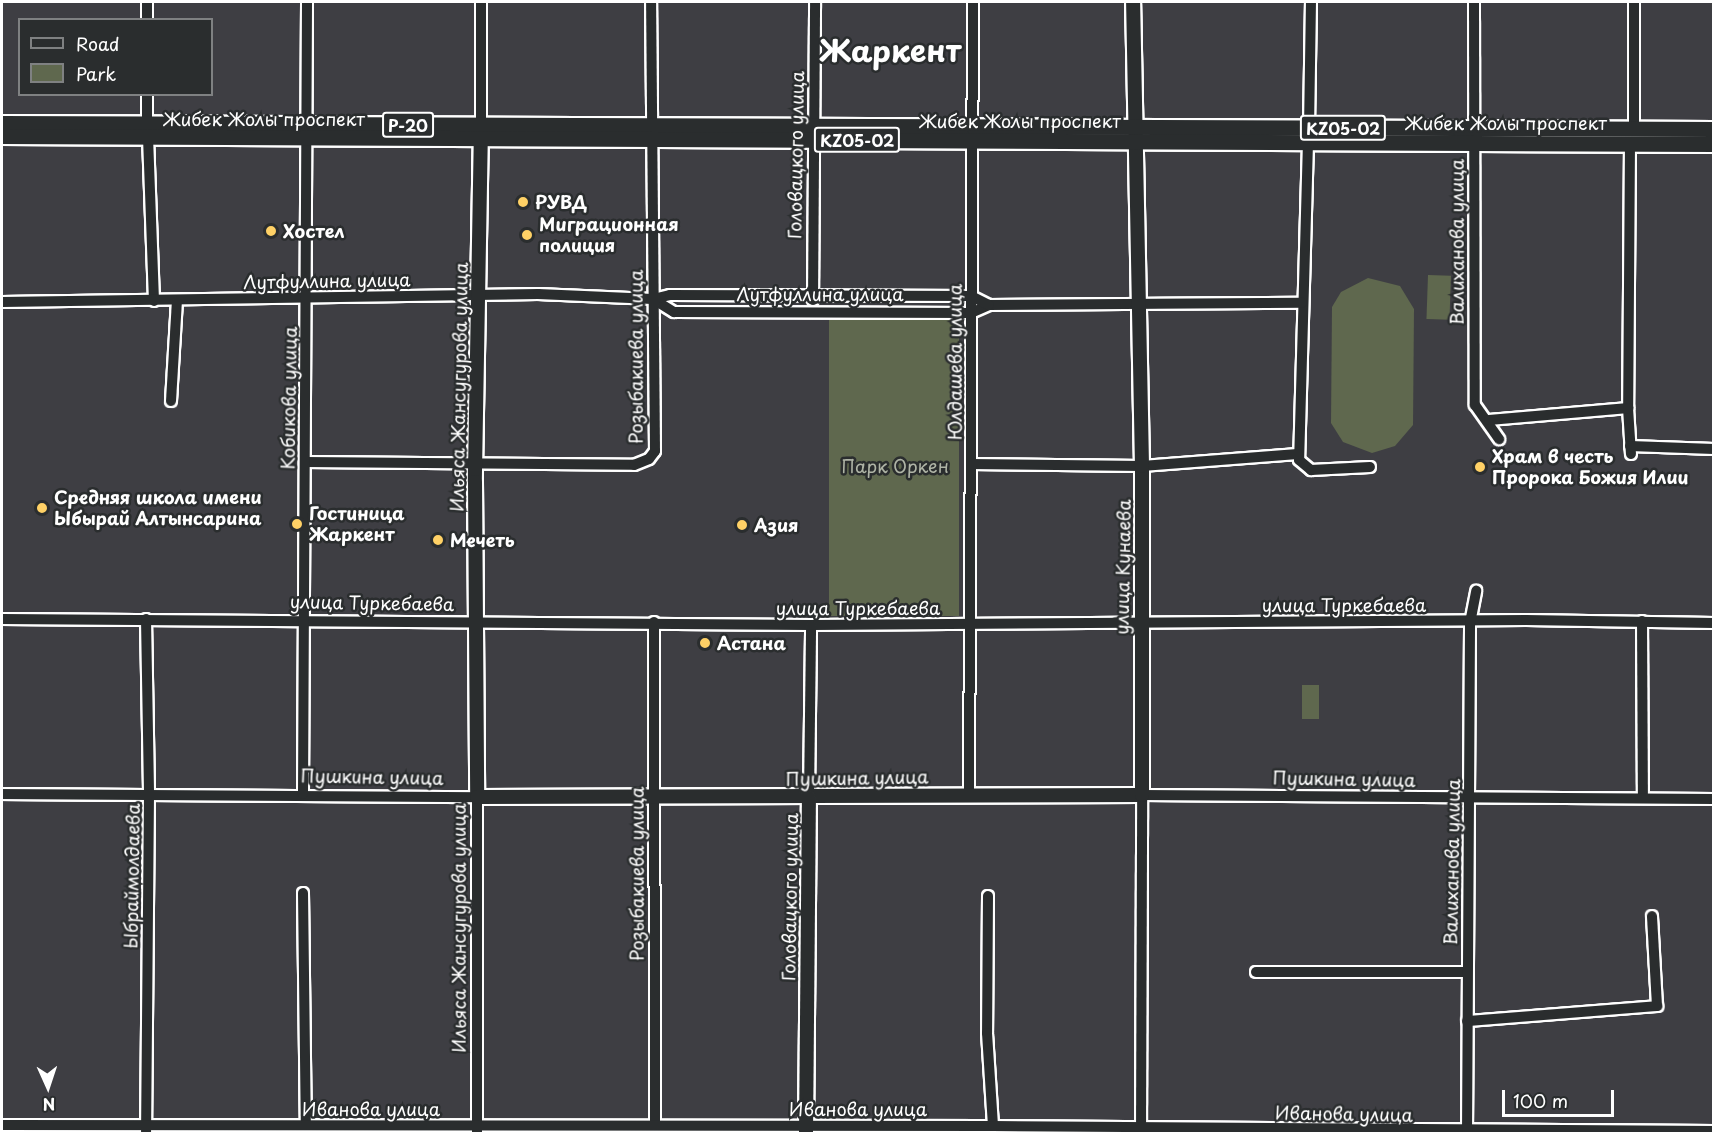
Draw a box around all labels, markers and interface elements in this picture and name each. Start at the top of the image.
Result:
legend [18,18,213,96]
text: Road [76,30,120,57]
district label: Жаркент [819,32,961,68]
text: Park [76,60,116,87]
street label: Головацкого улица [784,70,808,240]
street label: Жибек Жолы проспект [162,108,366,130]
street label: Жибек Жолы проспект [918,110,1122,132]
road number: Р-20 [381,112,435,138]
street label: Жибек Жолы проспект [1404,112,1608,134]
road number: KZ05-02 [1300,115,1386,141]
road number: KZ05-02 [814,127,900,153]
street label: Валиханова улица [1446,158,1468,326]
place label: РУВД [535,191,587,213]
marker: РУВД [516,195,530,209]
place label: Миграционная полиция [539,214,679,256]
place label: Хостел [283,220,345,242]
marker: Хостел [264,224,278,238]
marker: Миграционная полиция [520,228,534,242]
street label: Ильяса Жансугурова улица [446,261,472,513]
street label: Лутфуллина улица [243,269,411,293]
street label: Розыбакиева улица [625,269,647,445]
street label: Лутфуллина улица [736,283,904,305]
street label: Юлдашева улица [944,283,966,441]
street label: Кобикова улица [277,326,301,470]
place label: Храм в честь Пророка Божия Илии [1492,446,1692,488]
park label: Парк Оркен [841,455,949,477]
marker: Храм в честь Пророка Божия Илии [1473,460,1487,474]
place label: Средняя школа имени Ыбырай Алтынсарина [54,487,263,530]
street label: улица Кунаева [1111,499,1135,635]
marker: Средняя школа имени Ыбырай Алтынсарина [35,501,49,515]
place label: Гостиница Жаркент [309,503,405,546]
place label: Азия [754,514,798,536]
marker: Гостиница Жаркент [290,517,304,531]
marker: Азия [735,518,749,532]
place label: Мечеть [450,529,515,551]
marker: Мечеть [431,533,445,547]
street label: улица Туркебаева [289,591,455,615]
street label: улица Туркебаева [1261,594,1427,616]
street label: улица Туркебаева [775,597,941,619]
place label: Астана [717,632,786,654]
marker: Астана [698,636,712,650]
street label: Пушкина улица [300,765,444,789]
street label: Пушкина улица [785,766,929,790]
street label: Пушкина улица [1272,767,1416,791]
street label: Валиханова улица [1440,778,1464,946]
street label: Розыбакиева улица [626,786,648,962]
street label: Ильяса Жансугурова улица [448,802,470,1054]
street label: Ыбраймолдаева [120,803,144,949]
street label: Головацкого улица [778,812,802,982]
north arrow [18,1057,78,1117]
scale bar [1505,1078,1618,1116]
text: 100 m [1513,1087,1568,1114]
text: N [42,1093,56,1117]
street label: Иванова улица [302,1098,440,1120]
street label: Иванова улица [789,1098,927,1120]
street label: Иванова улица [1274,1102,1414,1126]

